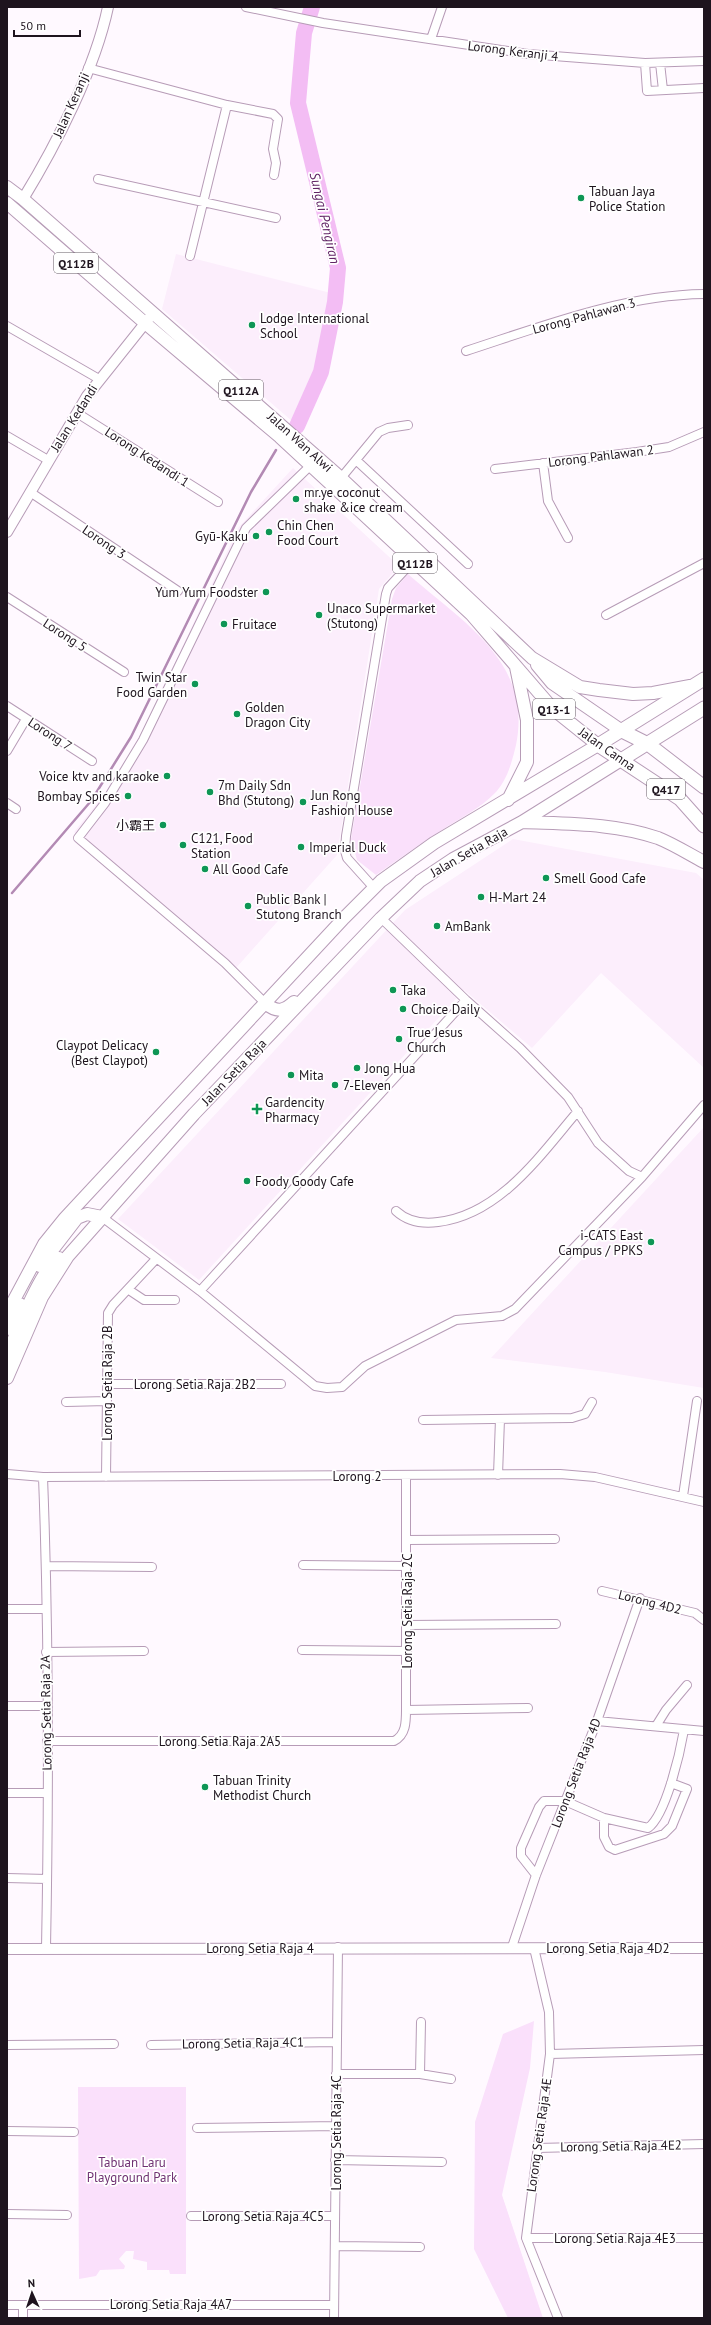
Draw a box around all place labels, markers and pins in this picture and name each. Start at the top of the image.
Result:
place label: Tabuan Jaya Police Station [589,183,665,215]
marker: Tabuan Jaya Police Station [576,193,586,203]
place label: Lodge International School [260,310,369,342]
marker: Lodge International School [247,320,257,330]
place label: mr.ye coconut shake &ice cream [304,484,403,516]
marker: mr.ye coconut shake &ice cream [291,494,301,504]
place label: Chin Chen Food Court [277,517,339,549]
marker: Chin Chen Food Court [264,527,274,537]
place label: Gyū-Kaku [195,528,248,545]
marker: Gyū-Kaku [251,531,261,541]
place label: Yum Yum Foodster [155,584,259,601]
marker: Yum Yum Foodster [261,587,271,597]
place label: Unaco Supermarket (Stutong) [327,600,436,632]
marker: Unaco Supermarket (Stutong) [314,610,324,620]
place label: Fruitace [232,616,277,633]
marker: Fruitace [219,619,229,629]
place label: Twin Star Food Garden [116,669,188,701]
marker: Twin Star Food Garden [190,679,200,689]
place label: Golden Dragon City [245,699,310,731]
marker: Golden Dragon City [232,709,242,719]
place label: Voice ktv and karaoke [38,768,159,785]
marker: Voice ktv and karaoke [162,771,172,781]
place label: 7m Daily Sdn Bhd (Stutong) [218,777,294,809]
marker: 7m Daily Sdn Bhd (Stutong) [205,787,215,797]
place label: Jun Rong Fashion House [310,787,393,819]
place label: Bombay Spices [37,788,120,805]
marker: Bombay Spices [123,791,133,801]
marker: Jun Rong Fashion House [298,797,308,807]
place label: 小霸王 [116,817,155,834]
marker: 小霸王 [158,820,168,830]
place label: C121, Food Station [191,830,253,862]
place label: Imperial Duck [309,839,387,856]
marker: C121, Food Station [178,840,188,850]
marker: Imperial Duck [296,842,306,852]
place label: All Good Cafe [213,861,288,878]
marker: All Good Cafe [200,864,210,874]
place label: Smell Good Cafe [554,870,646,887]
marker: Smell Good Cafe [541,873,551,883]
place label: H-Mart 24 [489,889,546,906]
place label: Public Bank | Stutong Branch [256,891,342,923]
marker: H-Mart 24 [476,892,486,902]
marker: Public Bank | Stutong Branch [243,901,253,911]
place label: AmBank [445,918,491,935]
marker: AmBank [432,921,442,931]
place label: Taka [401,982,426,999]
marker: Taka [388,985,398,995]
place label: Choice Daily [411,1001,480,1018]
marker: Choice Daily [398,1004,408,1014]
place label: True Jesus Church [407,1024,463,1056]
marker: True Jesus Church [394,1034,404,1044]
place label: Claypot Delicacy (Best Claypot) [56,1037,148,1069]
marker: Claypot Delicacy (Best Claypot) [151,1047,161,1057]
place label: Jong Hua [364,1060,416,1077]
marker: Jong Hua [352,1063,362,1073]
place label: Mita [299,1067,324,1084]
marker: Mita [286,1070,296,1080]
place label: 7-Eleven [343,1077,391,1094]
marker: 7-Eleven [330,1080,340,1090]
place label: Gardencity Pharmacy [265,1094,324,1126]
marker: Gardencity Pharmacy [252,1104,262,1114]
place label: Foody Goody Cafe [255,1173,354,1190]
marker: Foody Goody Cafe [242,1176,252,1186]
place label: i-CATS East Campus / PPKS [558,1227,644,1259]
marker: i-CATS East Campus / PPKS [646,1237,656,1247]
place label: Tabuan Trinity Methodist Church [213,1772,311,1804]
marker: Tabuan Trinity Methodist Church [200,1782,210,1792]

